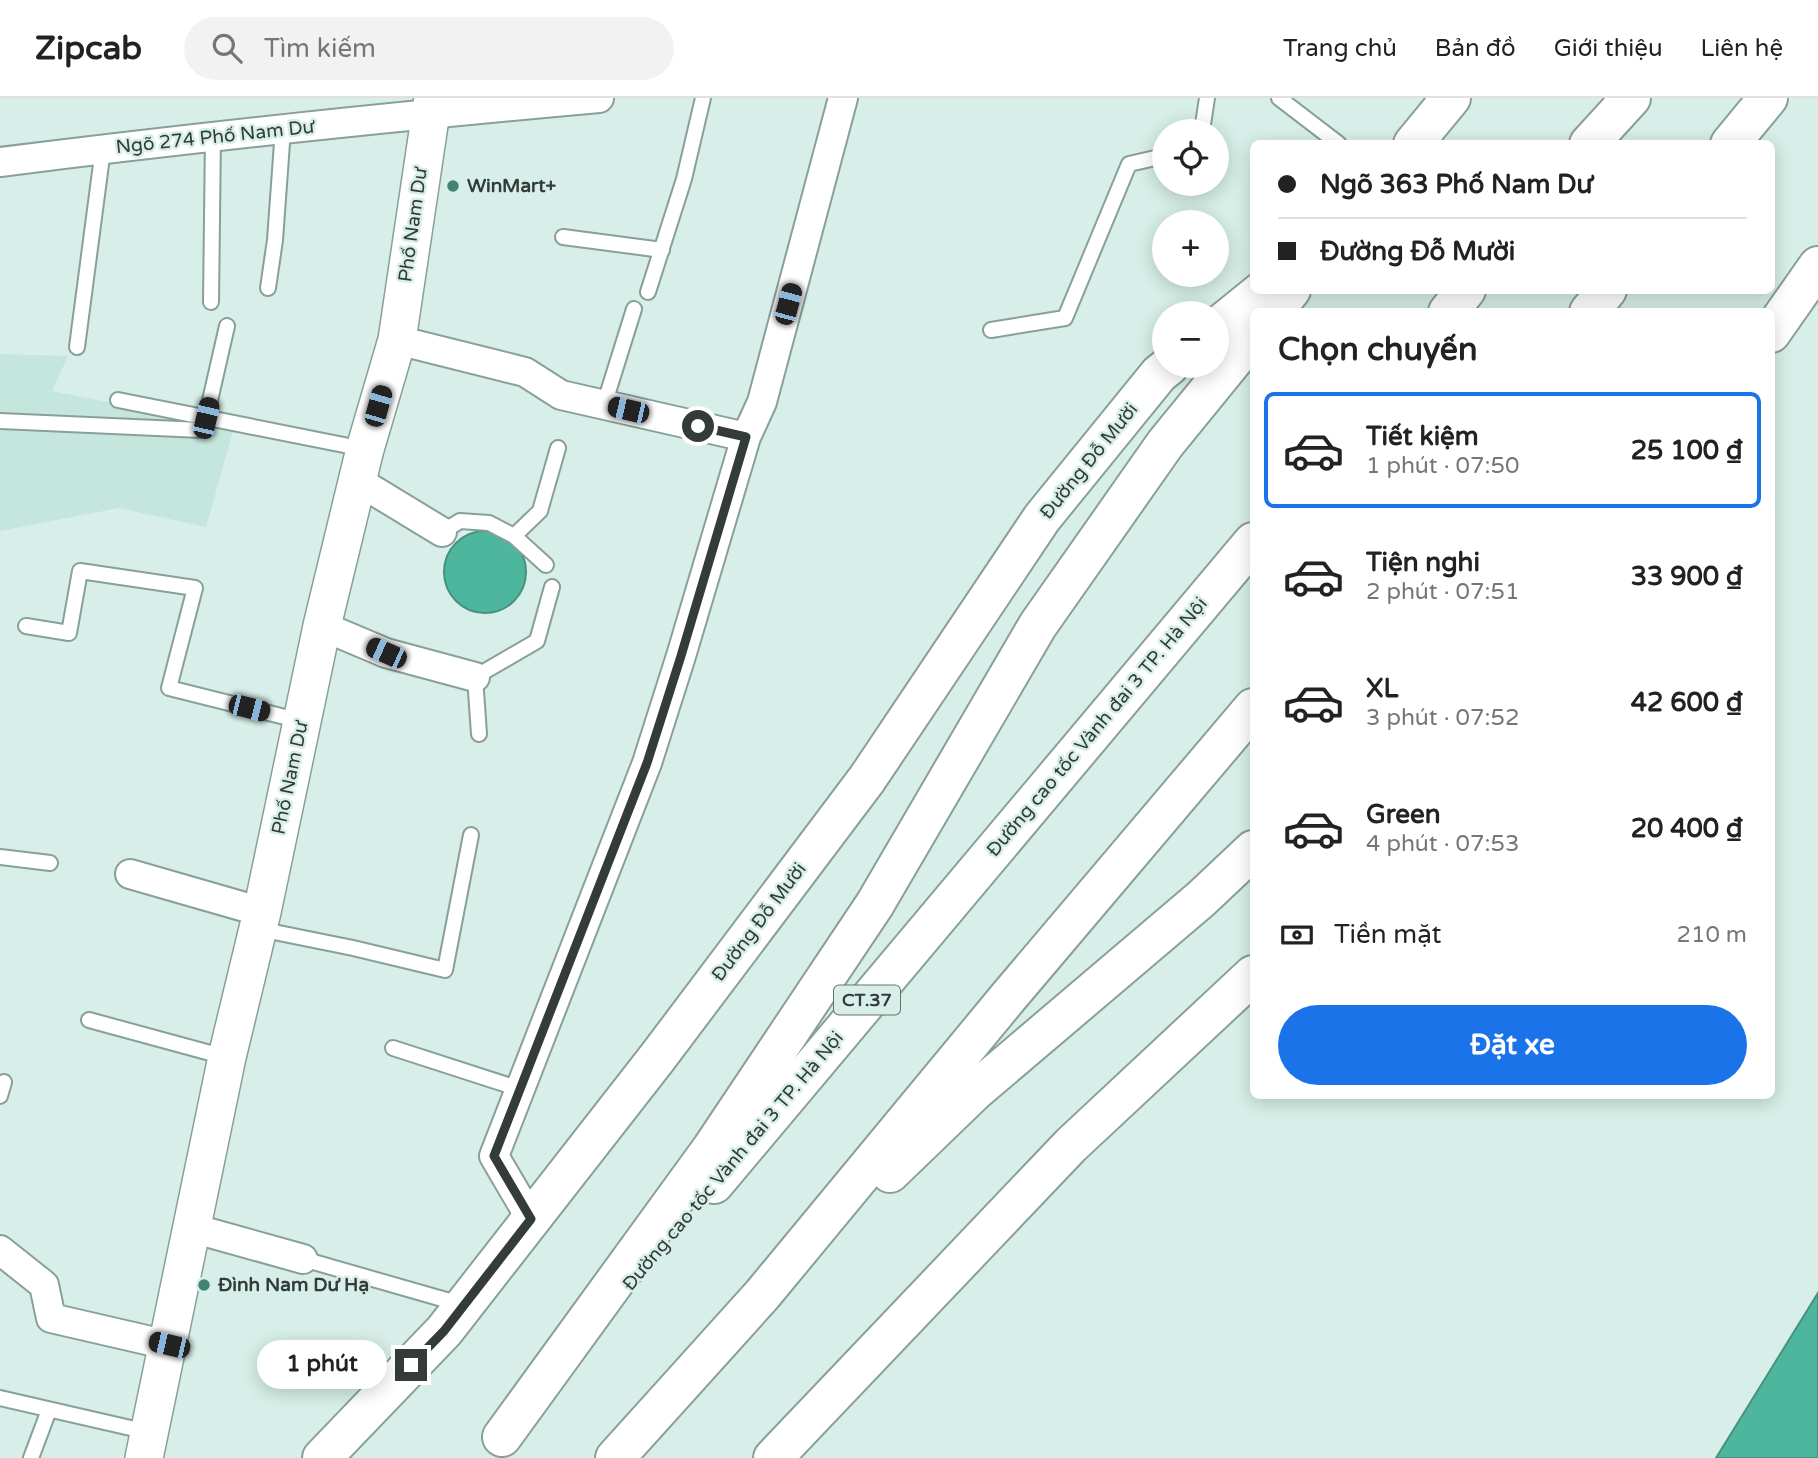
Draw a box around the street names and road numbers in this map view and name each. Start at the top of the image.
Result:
street label: Ngõ 274 Phố Nam Dư [115,116,316,158]
street label: Phố Nam Dư [394,165,432,283]
street label: Đường Đỗ Mười [1036,399,1142,523]
street label: Đường cao tốc Vành đai 3 TP. Hà Nội [982,593,1212,861]
street label: Phố Nam Dư [267,718,313,836]
street label: Đường Đỗ Mười [707,858,811,986]
road number: CT.37 [834,986,900,1015]
street label: Đường cao tốc Vành đai 3 TP. Hà Nội [618,1027,848,1295]

